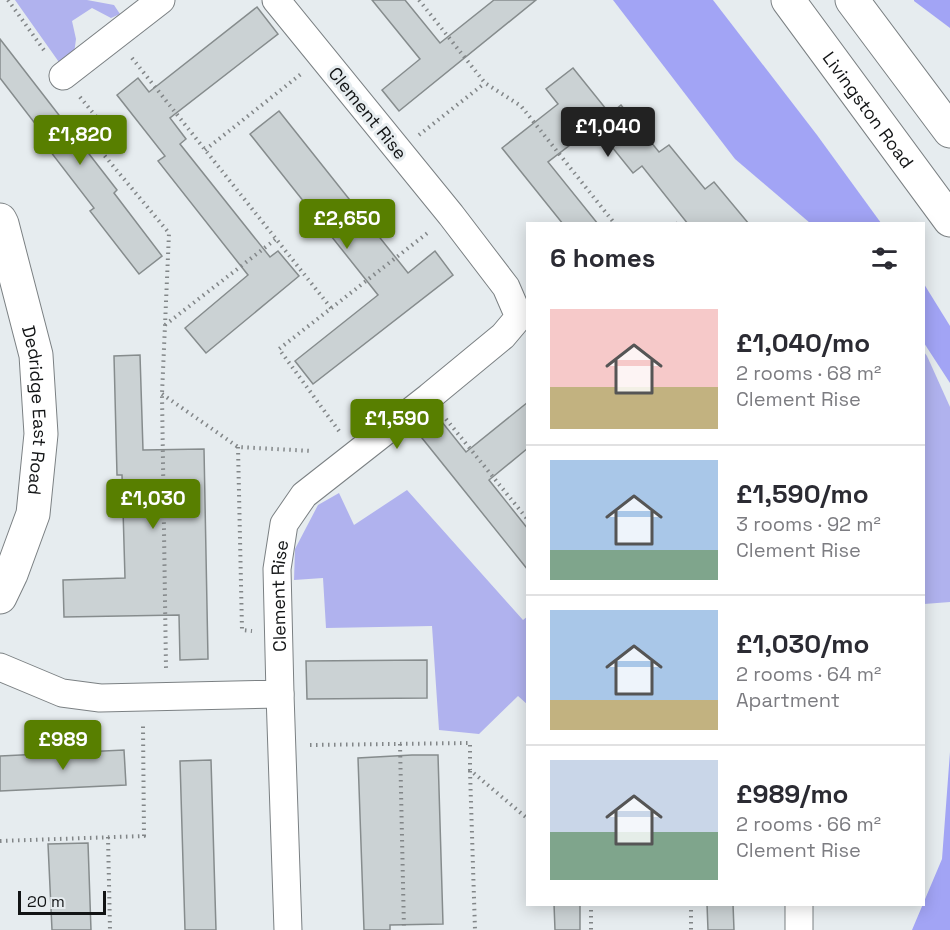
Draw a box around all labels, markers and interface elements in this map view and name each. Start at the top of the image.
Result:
street label: Livingston Road [818,47,919,172]
street label: Clement Rise [324,62,412,164]
pin: £1,040 [559,107,657,158]
text: £1,040 [575,113,641,139]
pin: £1,820 [31,115,129,166]
text: £1,820 [48,121,112,147]
pin: £2,650 [298,199,396,250]
text: £2,650 [313,205,381,231]
text: 6 homes [550,241,655,275]
icon: filters [868,242,901,275]
street label: Dedridge East Road [17,323,53,496]
text: £1,040/mo [736,326,870,360]
icon: home [598,333,670,405]
text: 2 rooms · 68 m² [736,360,881,386]
text: Clement Rise [736,386,861,412]
pin: £1,590 [348,399,446,450]
text: £1,590 [365,405,430,431]
text: £1,590/mo [736,477,869,511]
pin: £1,030 [104,479,202,530]
icon: home [598,484,670,556]
text: £1,030 [120,485,186,511]
text: 3 rooms · 92 m² [736,511,881,537]
text: Clement Rise [736,537,861,563]
street label: Clement Rise [265,538,293,652]
text: £1,030/mo [736,627,869,661]
icon: home [598,634,670,706]
text: 2 rooms · 64 m² [736,661,881,687]
text: Apartment [736,687,840,713]
pin: £989 [27,720,99,771]
text: £989 [38,726,88,752]
text: £989/mo [736,777,849,811]
icon: home [598,784,670,856]
text: 2 rooms · 66 m² [736,811,881,837]
text: Clement Rise [736,837,861,863]
scale bar [18,888,106,916]
text: 20 m [27,891,65,912]

